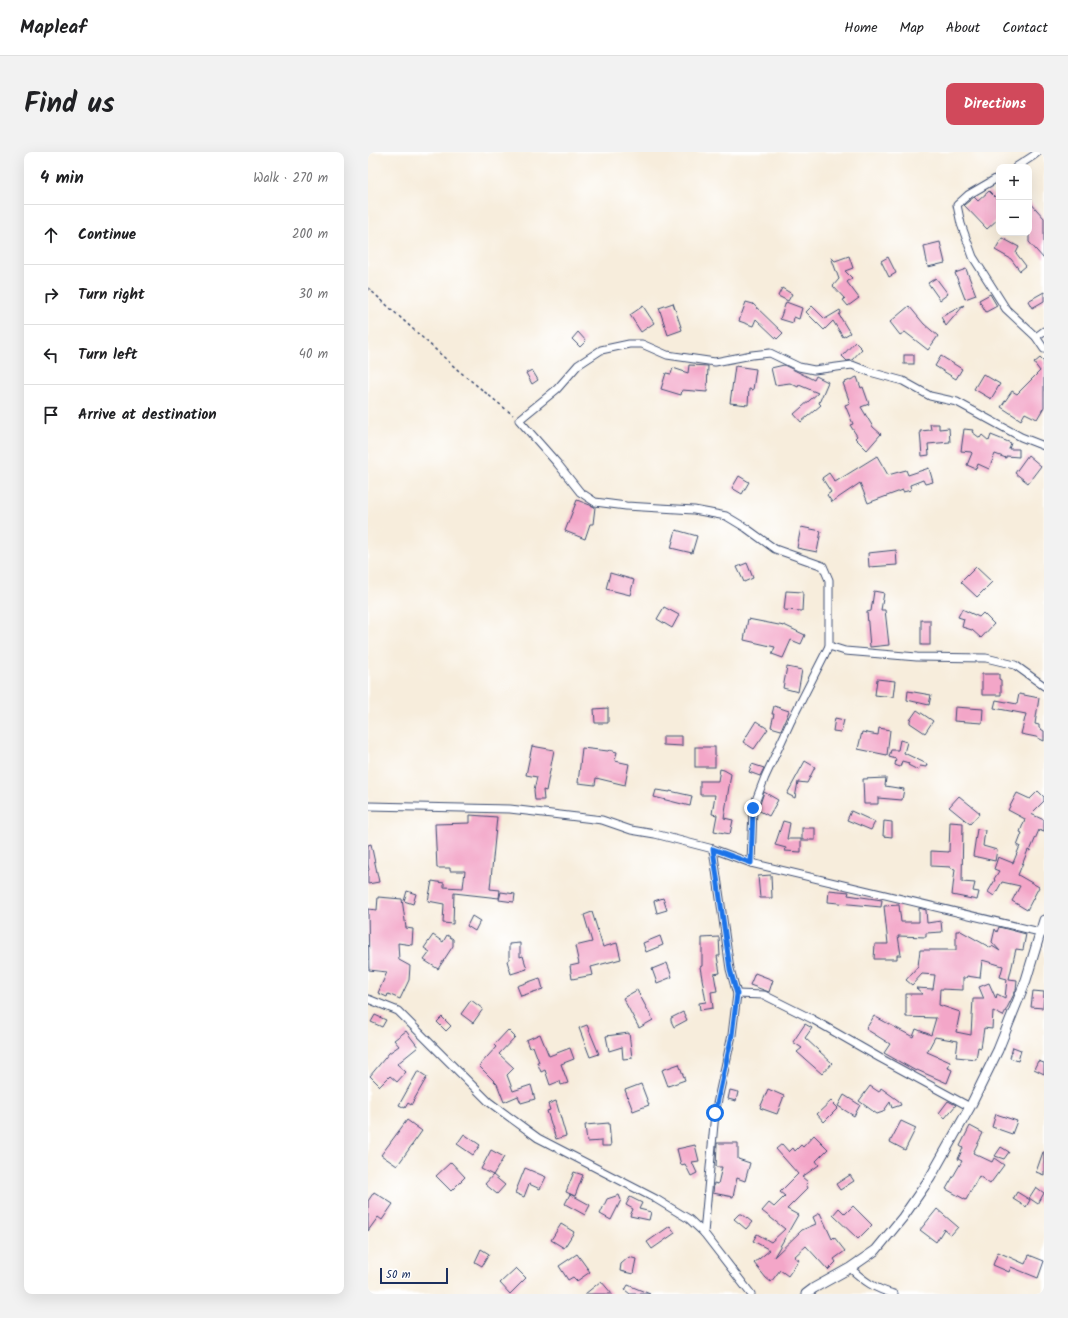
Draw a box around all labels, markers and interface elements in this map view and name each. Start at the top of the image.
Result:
text: Mapleaf [20,13,87,43]
text: Home [844,17,878,39]
text: Map [900,17,924,39]
text: About [946,17,980,39]
text: Contact [1002,17,1048,39]
text: Find us [24,82,115,127]
button: Directions [946,83,1044,125]
map controls [996,164,1032,236]
button: + [996,164,1032,200]
text: 4 min [40,165,84,192]
text: Walk · 270 m [253,168,328,189]
button: − [996,200,1032,236]
text: Continue [78,223,136,247]
icon: ahead [40,224,62,246]
text: 200 m [292,224,328,245]
text: Turn right [78,283,145,307]
icon: right [40,284,62,306]
text: 30 m [299,284,328,305]
text: Turn left [78,343,138,367]
icon: left [40,344,62,366]
text: 40 m [299,344,328,365]
text: Arrive at destination [78,403,217,427]
icon: arrive [40,404,62,426]
route end [744,799,762,817]
route start [706,1104,724,1122]
scale bar [380,1266,448,1285]
text: 50 m [386,1266,411,1284]

